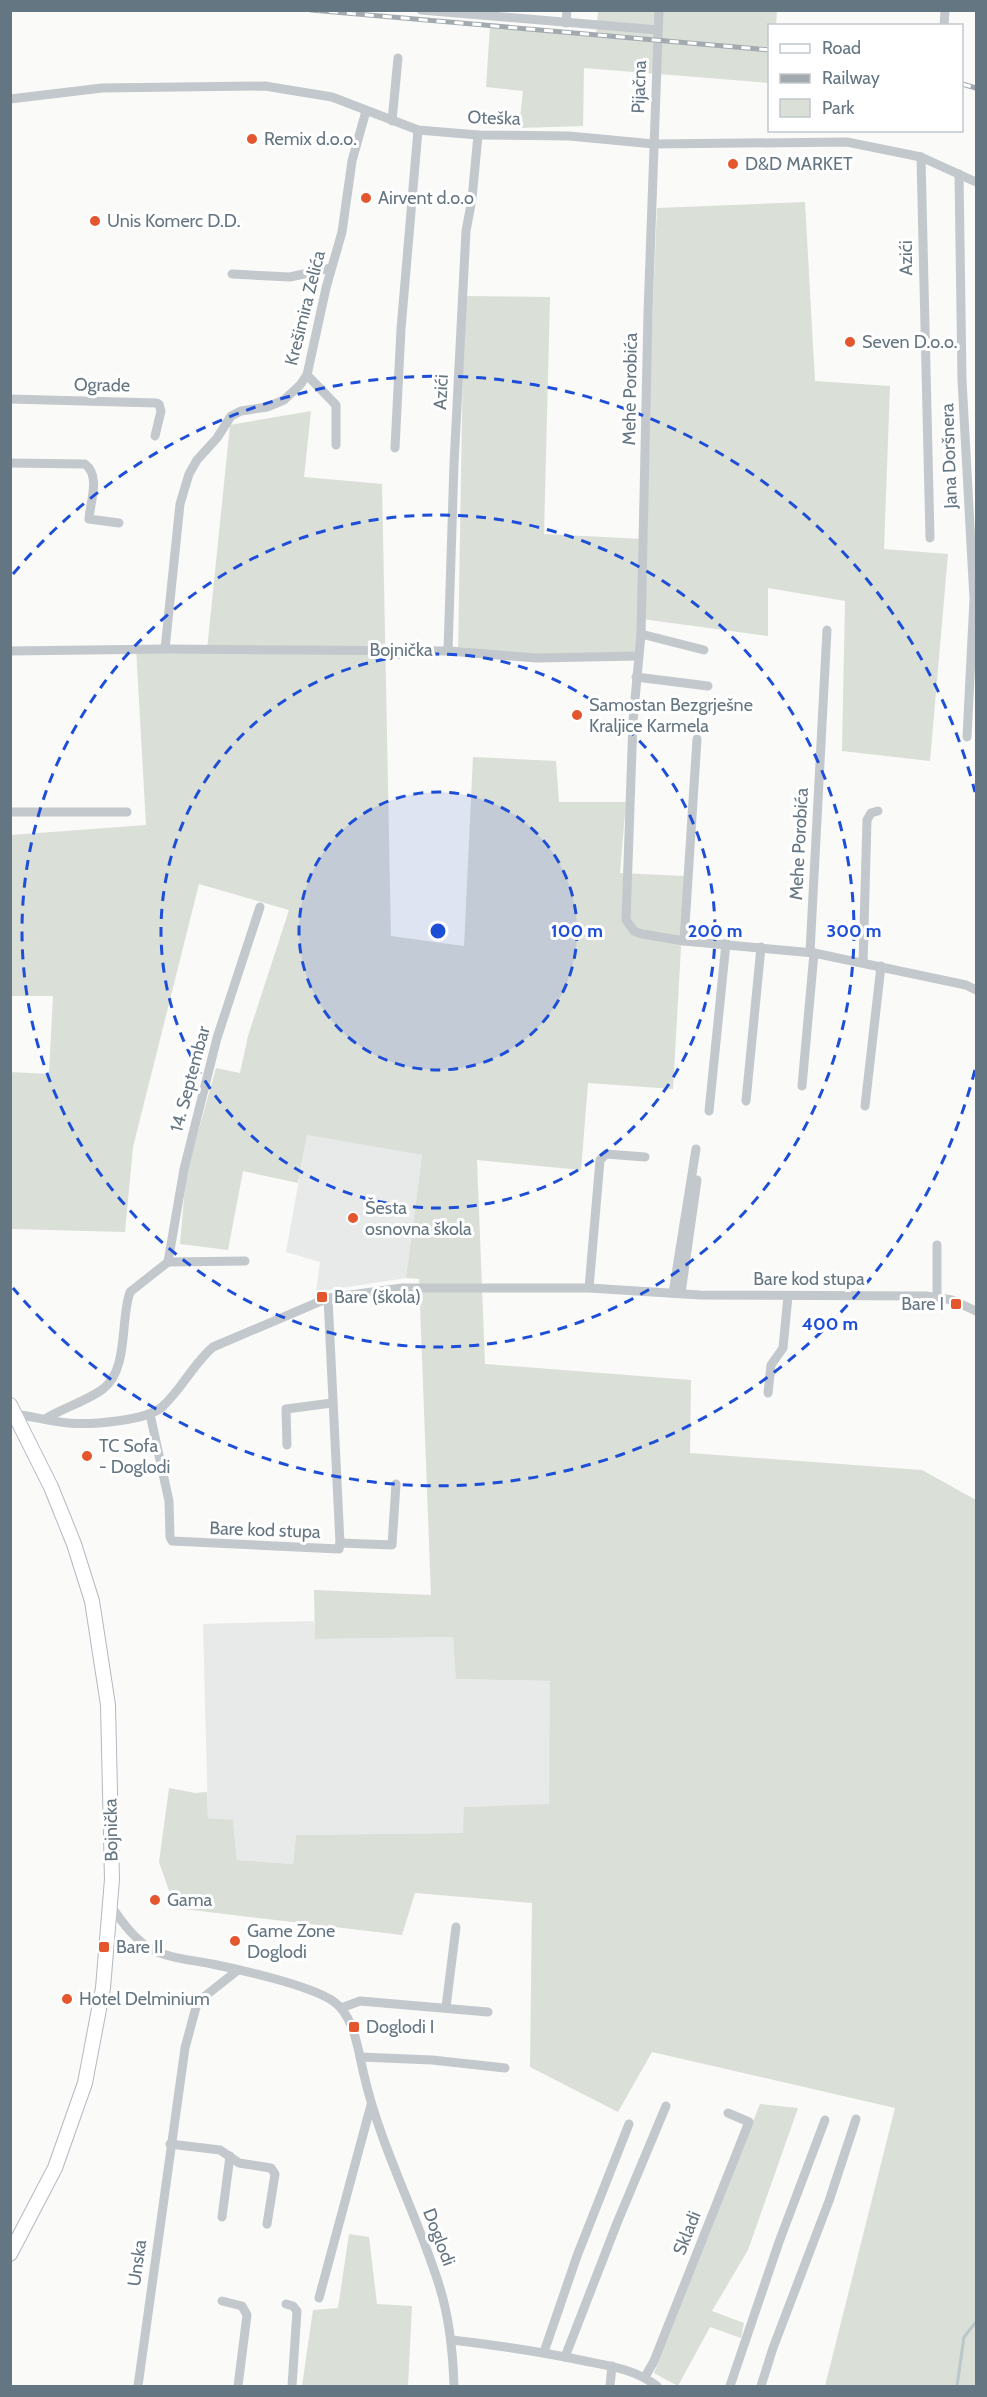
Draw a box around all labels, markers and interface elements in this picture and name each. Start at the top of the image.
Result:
legend [768,24,963,132]
text: Road [822,37,861,59]
street label: Pijačna [627,60,651,114]
text: Railway [822,67,880,89]
text: Park [822,97,855,119]
street label: Oteška [467,106,521,130]
place label: Remix d.o.o. [264,128,357,150]
marker: Remix d.o.o. [245,132,259,146]
place label: D&D MARKET [745,153,853,175]
marker: D&D MARKET [726,157,740,171]
place label: Airvent d.o.o [378,187,474,209]
marker: Airvent d.o.o [359,191,373,205]
place label: Unis Komerc D.D. [107,210,240,232]
marker: Unis Komerc D.D. [88,214,102,228]
street label: Azići [895,240,917,276]
street label: Krešimira Zelića [280,248,330,368]
place label: Seven D.o.o. [862,331,958,353]
street label: Mehe Porobića [618,332,642,445]
marker: Seven D.o.o. [843,335,857,349]
street label: Ograde [74,374,130,396]
street label: Azići [429,374,453,410]
street label: Jana Doršnera [936,403,962,510]
street label: Bojnička [369,639,433,661]
place label: Samostan Bezgrješne Kraljice Karmela [589,694,753,737]
marker: Samostan Bezgrješne Kraljice Karmela [570,708,584,722]
street label: Mehe Porobića [785,787,813,901]
text: 100 m [551,920,603,942]
text: 200 m [688,920,742,942]
text: 300 m [827,920,881,942]
centre of rings [428,921,448,941]
street label: 14. Septembar [165,1023,215,1134]
place label: Šesta osnovna škola [365,1197,472,1240]
marker: Šesta osnovna škola [346,1211,360,1225]
street label: Bare kod stupa [753,1268,865,1290]
place label: Bare (škola) [334,1286,421,1308]
marker: Bare (škola) [315,1290,329,1304]
place label: Bare I [901,1293,944,1315]
marker: Bare I [949,1297,963,1311]
text: 400 m [802,1313,858,1335]
place label: TC Sofa - Doglodi [99,1435,170,1478]
marker: TC Sofa - Doglodi [80,1449,94,1463]
street label: Bare kod stupa [209,1517,321,1543]
street label: Bojnička [99,1798,123,1862]
place label: Gama [167,1889,213,1911]
marker: Gama [148,1893,162,1907]
place label: Game Zone Doglodi [247,1920,335,1963]
marker: Game Zone Doglodi [228,1934,242,1948]
place label: Bare II [116,1936,163,1958]
marker: Bare II [97,1940,111,1954]
place label: Hotel Delminium [79,1988,210,2010]
marker: Hotel Delminium [60,1992,74,2006]
place label: Doglodi I [366,2016,434,2038]
marker: Doglodi I [347,2020,361,2034]
street label: Doglodi [418,2205,460,2269]
street label: Skladi [668,2208,706,2258]
street label: Unska [123,2238,151,2288]

